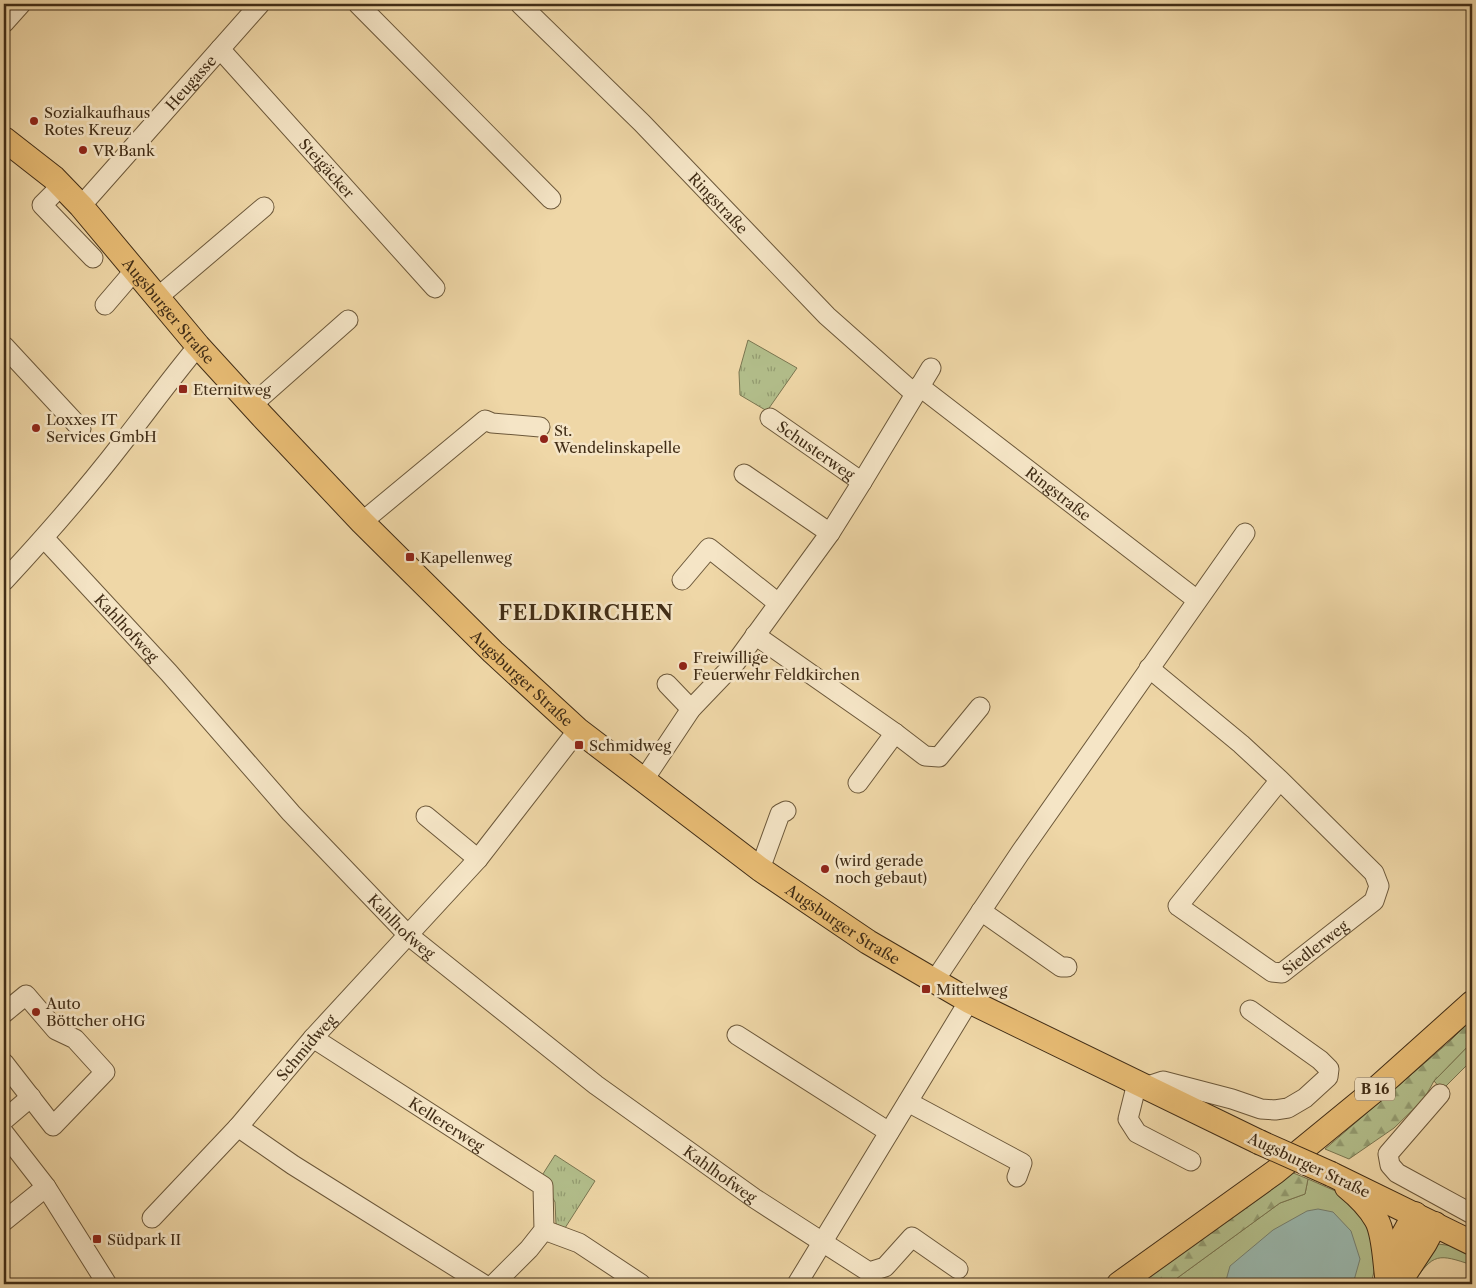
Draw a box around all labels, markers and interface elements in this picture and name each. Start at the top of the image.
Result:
street label: Heugasse [161,51,220,114]
place label: Sozialkaufhaus Rotes Kreuz [44,103,150,139]
marker: Sozialkaufhaus Rotes Kreuz [28,115,40,127]
street label: Steigäcker [295,134,359,202]
place label: VR Bank [92,141,156,160]
marker: VR Bank [77,144,89,156]
street label: Ringstraße [685,168,752,237]
street label: Augsburger Straße [118,253,219,368]
place label: Eternitweg [193,380,271,399]
marker: Eternitweg [177,383,189,395]
place label: Loxxes IT Services GmbH [46,410,157,446]
street label: Schusterweg [773,416,859,484]
place label: St. Wendelinskapelle [553,421,681,457]
marker: Loxxes IT Services GmbH [30,422,42,434]
marker: St. Wendelinskapelle [538,433,550,445]
street label: Ringstraße [1022,462,1095,525]
place label: Kapellenweg [420,548,512,567]
marker: Kapellenweg [404,551,416,563]
street label: Kahlhofweg [91,590,163,665]
district label: FELDKIRCHEN [498,601,674,625]
street label: Augsburger Straße [466,625,577,730]
place label: Freiwillige Feuerwehr Feldkirchen [693,648,860,684]
marker: Freiwillige Feuerwehr Feldkirchen [677,660,689,672]
place label: Schmidweg [589,736,671,755]
marker: Schmidweg [573,739,585,751]
place label: (wird gerade noch gebaut) [835,851,927,887]
marker: (wird gerade noch gebaut) [819,863,831,875]
street label: Augsburger Straße [781,879,904,968]
street label: Kahlhofweg [364,890,439,963]
street label: Siedlerweg [1278,916,1352,979]
place label: Mittelweg [936,980,1007,999]
marker: Mittelweg [920,983,932,995]
place label: Auto Böttcher oHG [45,994,146,1030]
marker: Auto Böttcher oHG [30,1006,42,1018]
street label: Schmidweg [272,1010,340,1084]
road number: B 16 [1355,1078,1395,1100]
street label: Kellererweg [405,1093,488,1155]
street label: Augsburger Straße [1244,1128,1373,1202]
street label: Kahlhofweg [680,1141,761,1207]
place label: Südpark II [107,1230,181,1249]
marker: Südpark II [91,1233,103,1245]

